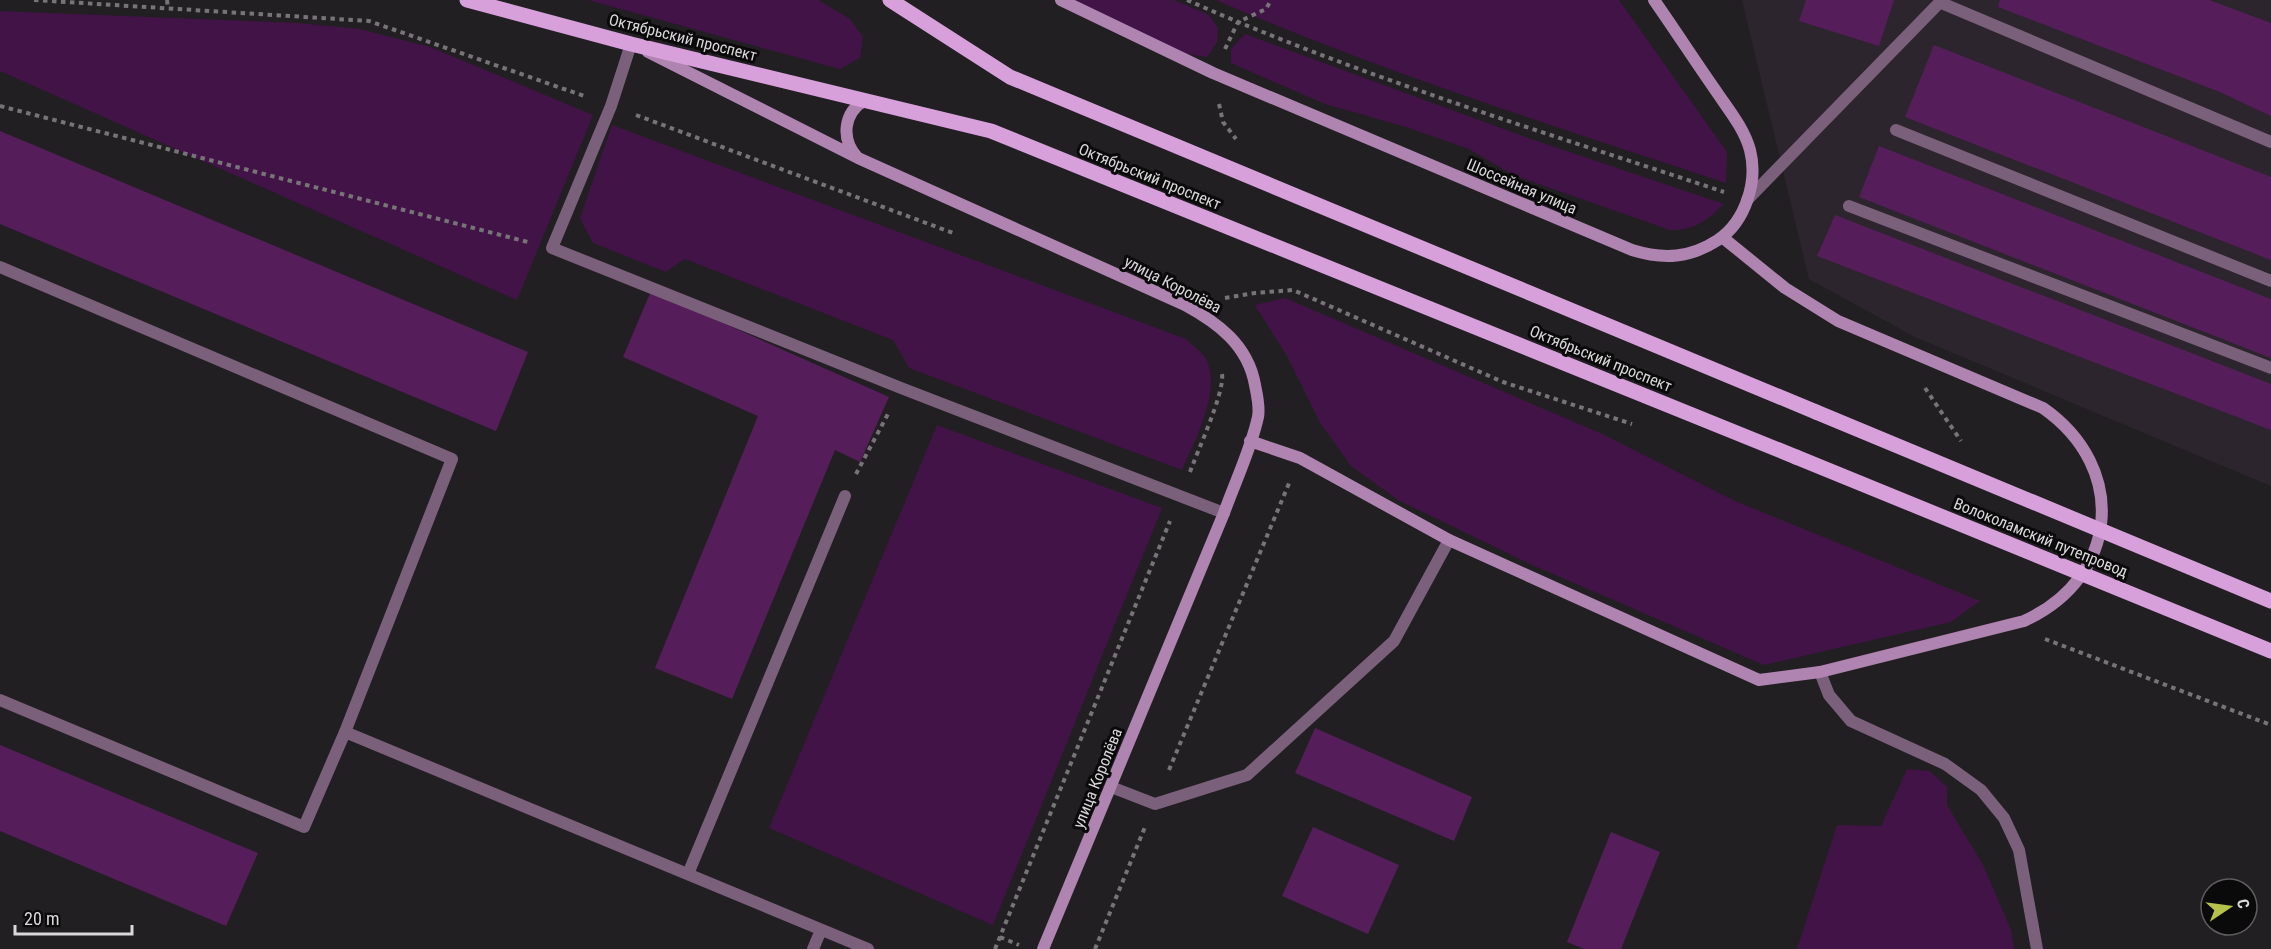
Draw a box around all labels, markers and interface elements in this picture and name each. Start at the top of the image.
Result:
street label: Октябрьский проспект [607,10,759,65]
street label: Октябрьский проспект [1076,139,1224,214]
street label: Шоссейная улица [1464,155,1580,218]
street label: улица Королёва [1121,252,1224,317]
street label: Октябрьский проспект [1527,321,1675,396]
street label: Волоколамский путепровод [1951,494,2131,581]
street label: улица Королёва [1069,725,1126,831]
north arrow [2199,877,2259,937]
text: С [2233,897,2253,910]
scale bar [15,898,132,936]
text: 20 m [24,908,59,929]

